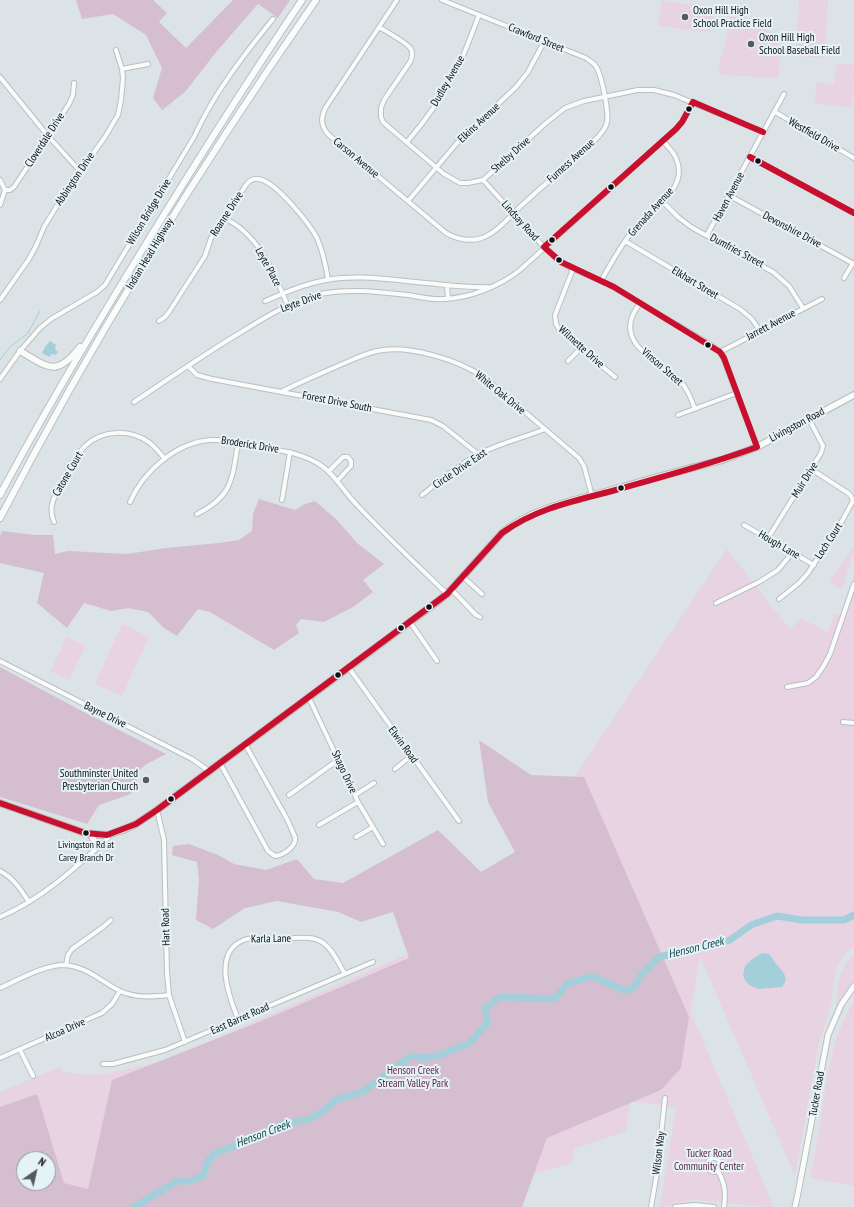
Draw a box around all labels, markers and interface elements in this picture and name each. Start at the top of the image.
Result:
place label: Oxon Hill High School Practice Field [693,4,772,30]
marker: Oxon Hill High School Practice Field [680,12,690,22]
street label: Crawford Street [506,21,566,55]
place label: Oxon Hill High School Baseball Field [759,31,840,57]
marker: Oxon Hill High School Baseball Field [746,39,756,49]
street label: Dudley Avenue [428,53,468,109]
street label: Elkins Avenue [455,100,503,146]
unlabelled marker [684,104,694,114]
street label: Cloverdale Drive [22,110,68,170]
street label: Westfield Drive [786,115,842,155]
street label: Shelby Drive [489,134,533,176]
street label: Carson Avenue [330,135,382,181]
street label: Furness Avenue [545,136,597,186]
street label: Abbington Drive [52,150,98,208]
unlabelled marker [753,156,763,166]
street label: Haven Avenue [710,170,748,224]
street label: Wilson Bridge Drive [124,176,174,248]
unlabelled marker [606,182,616,192]
street label: Grenada Avenue [626,185,676,239]
street label: Roanne Drive [208,189,246,239]
street label: Lindsay Road [498,198,542,244]
street label: Devonshire Drive [760,209,824,251]
street label: Indian Head Highway [123,216,177,292]
street label: Dumfries Street [708,231,766,271]
unlabelled marker [547,235,557,245]
street label: Leyte Place [252,245,284,289]
unlabelled marker [554,255,564,265]
street label: Elkhart Street [669,264,721,302]
street label: Leyte Drive [279,289,323,315]
street label: Jarrett Avenue [744,307,798,343]
street label: Wilmette Drive [555,323,607,371]
unlabelled marker [703,340,713,350]
street label: Vinson Street [639,345,685,389]
street label: White Oak Drive [472,369,528,417]
street label: Forest Drive South [301,389,373,415]
street label: Livingston Road [767,405,827,445]
street label: Broderick Drive [220,434,280,456]
street label: Circle Drive East [431,446,489,492]
street label: Catone Court [50,449,86,499]
street label: Muir Drive [789,460,821,500]
unlabelled marker [616,483,626,493]
street label: Loch Court [812,520,846,562]
street label: Hough Lane [756,528,802,562]
unlabelled marker [424,602,434,612]
unlabelled marker [396,623,406,633]
unlabelled marker [333,670,343,680]
street label: Bayne Drive [82,699,128,731]
street label: Elwin Road [385,724,421,766]
street label: Shago Drive [328,748,360,796]
place label: Southminster United Presbyterian Church [60,767,138,793]
marker: Southminster United Presbyterian Church [141,775,151,785]
unlabelled marker [166,794,176,804]
marker: Livingston Rd at Carey Branch Dr [81,828,91,838]
place label: Livingston Rd at Carey Branch Dr [58,839,114,862]
street label: Hart Road [159,908,173,946]
street label: Karla Lane [251,932,291,946]
water label: Henson Creek [667,934,725,962]
street label: East Barret Road [209,1000,271,1038]
street label: Alcoa Drive [43,1015,87,1045]
park label: Henson Creek Stream Valley Park [378,1064,448,1090]
street label: Tucker Road [807,1070,827,1118]
water label: Henson Creek [234,1117,292,1151]
street label: Wilson Way [650,1131,668,1175]
park label: Tucker Road Community Center [674,1147,744,1173]
north arrow [16,1151,56,1191]
text: N [36,1154,49,1169]

